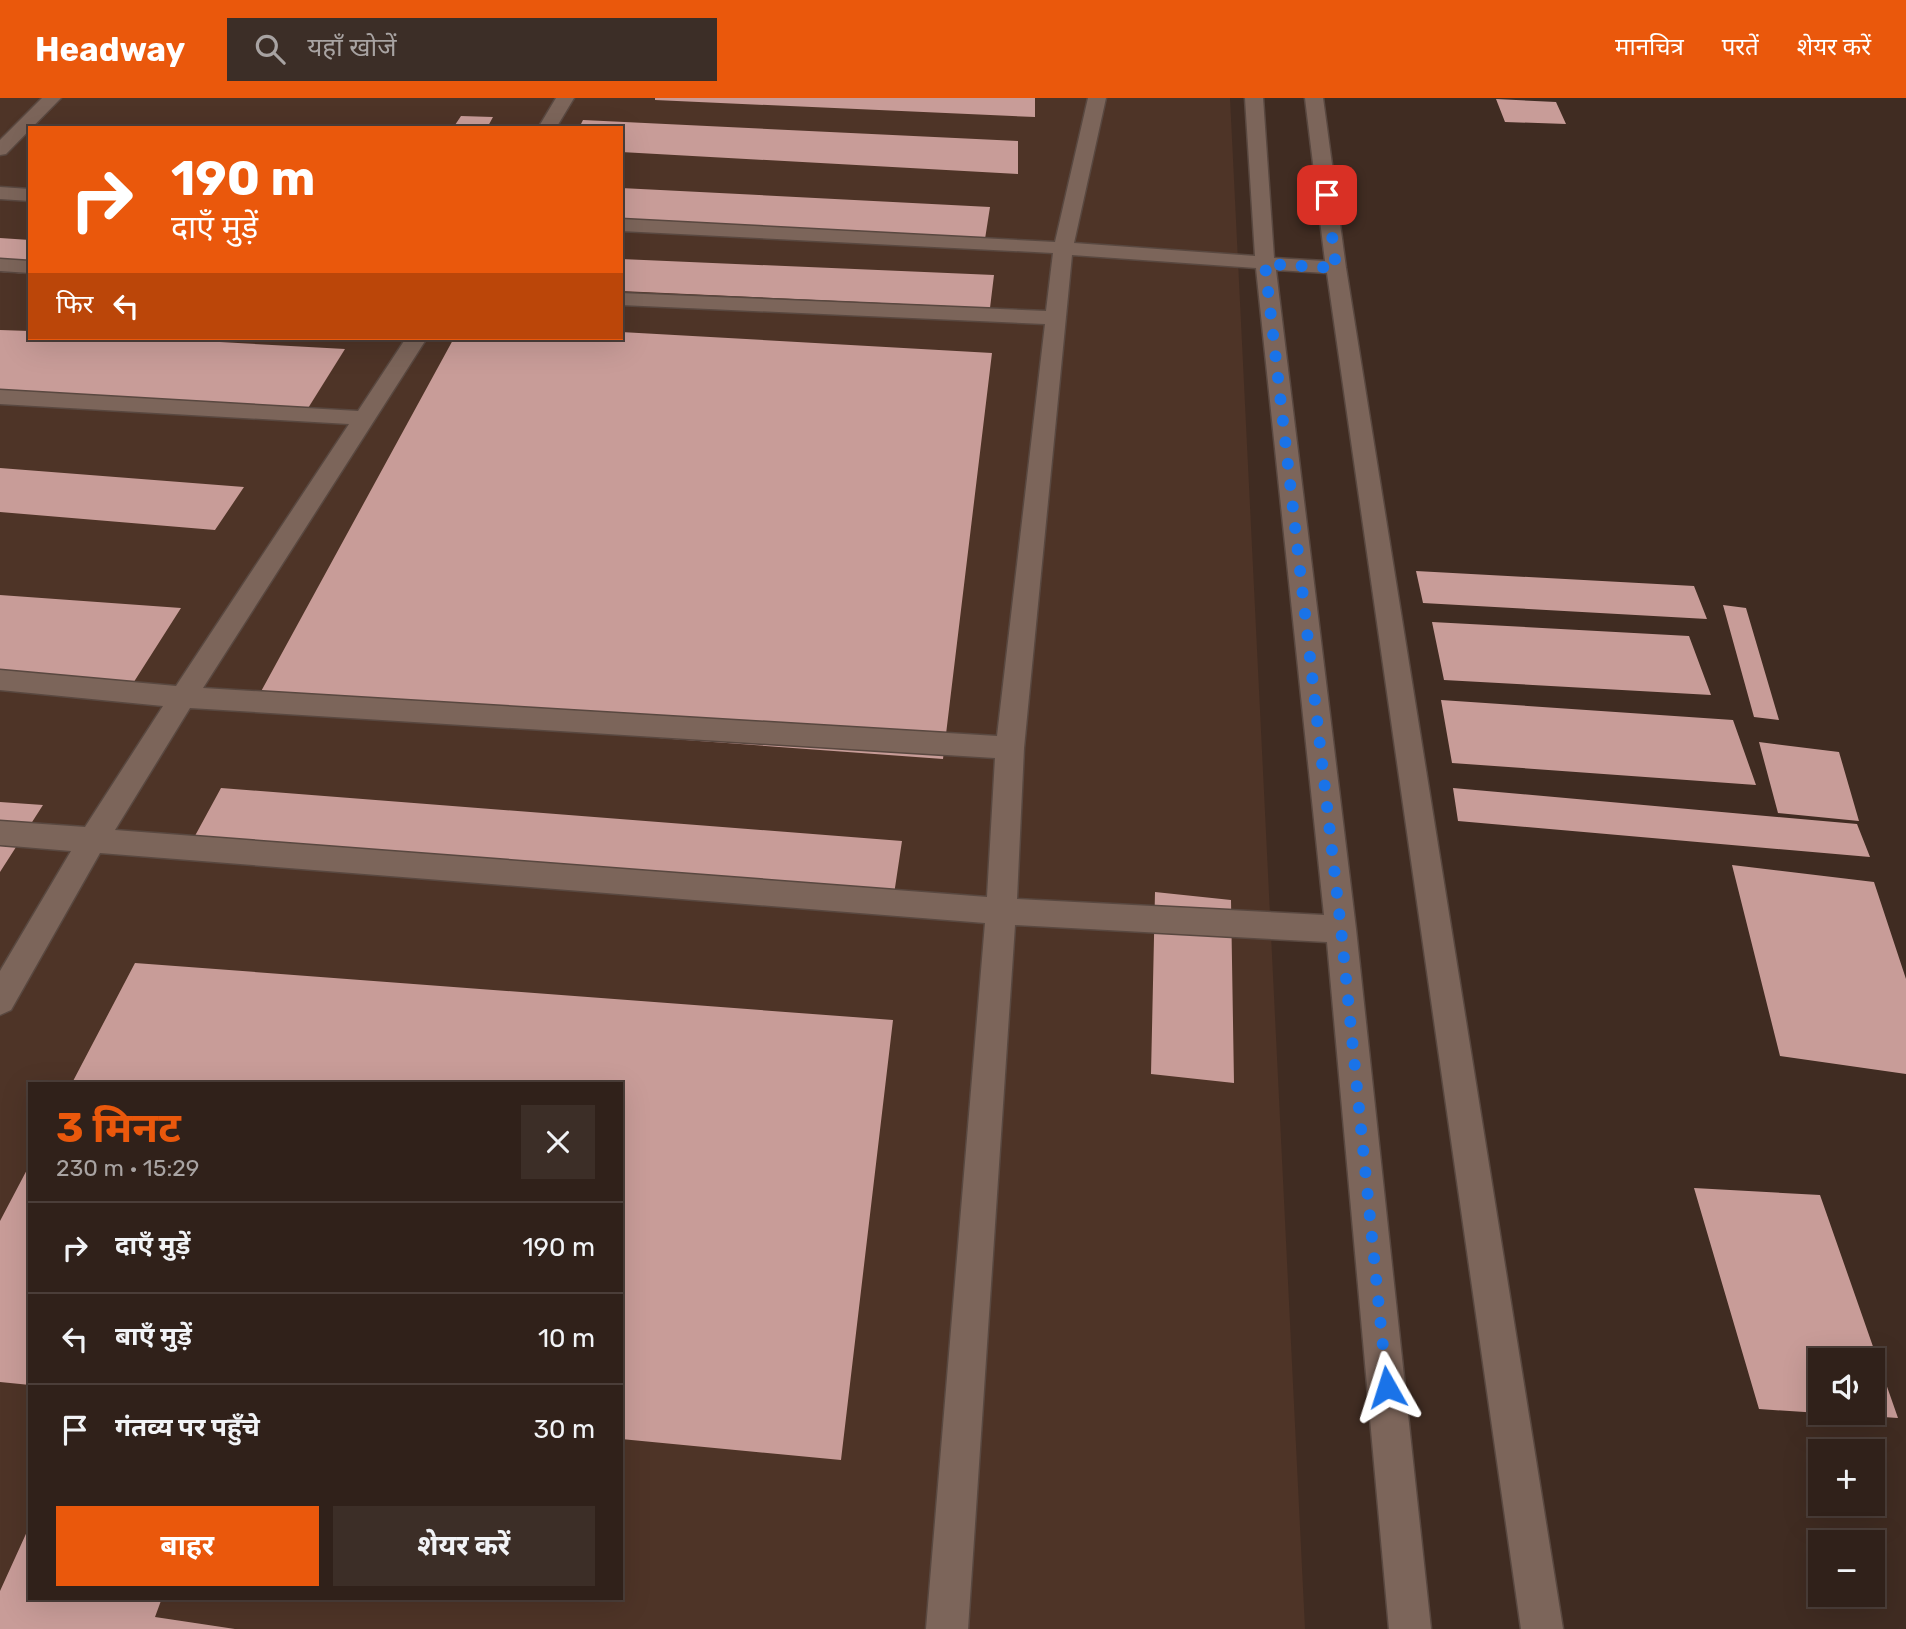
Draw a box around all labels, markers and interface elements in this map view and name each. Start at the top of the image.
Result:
search box [227,18,717,81]
text: Headway [35,30,185,69]
icon: search [251,30,289,68]
text: यहाँ खोजें [307,32,396,63]
text: मानचित्र [1615,33,1684,61]
text: परतें [1722,33,1759,61]
text: शेयर करें [1797,33,1871,61]
text: 190 m [171,149,315,207]
icon: right [56,154,147,245]
pin [1297,165,1357,225]
icon: arrive [1308,176,1346,214]
text: दाएँ मुड़ें [171,208,258,246]
icon: left [107,287,145,325]
text: फिर [56,289,93,320]
text: 3 मिनट [56,1103,181,1153]
button: close [521,1105,595,1179]
text: 230 m · 15:29 [56,1154,199,1182]
icon: right [56,1229,94,1267]
text: दाएँ मुड़ें [115,1230,190,1261]
text: 190 m [522,1232,595,1263]
icon: left [56,1320,94,1358]
text: बाएँ मुड़ें [115,1321,192,1352]
text: 10 m [538,1323,595,1354]
map controls [1808,1348,1885,1607]
button: sound [1808,1348,1885,1425]
position arrow [1350,1350,1424,1424]
icon: arrive [56,1411,94,1449]
text: गंतव्य पर पहुँचे [115,1412,260,1443]
text: 30 m [533,1414,595,1445]
button: + [1808,1439,1885,1516]
button: बाहर [56,1506,319,1586]
button: शेयर करें [333,1506,595,1586]
button: − [1808,1530,1885,1607]

